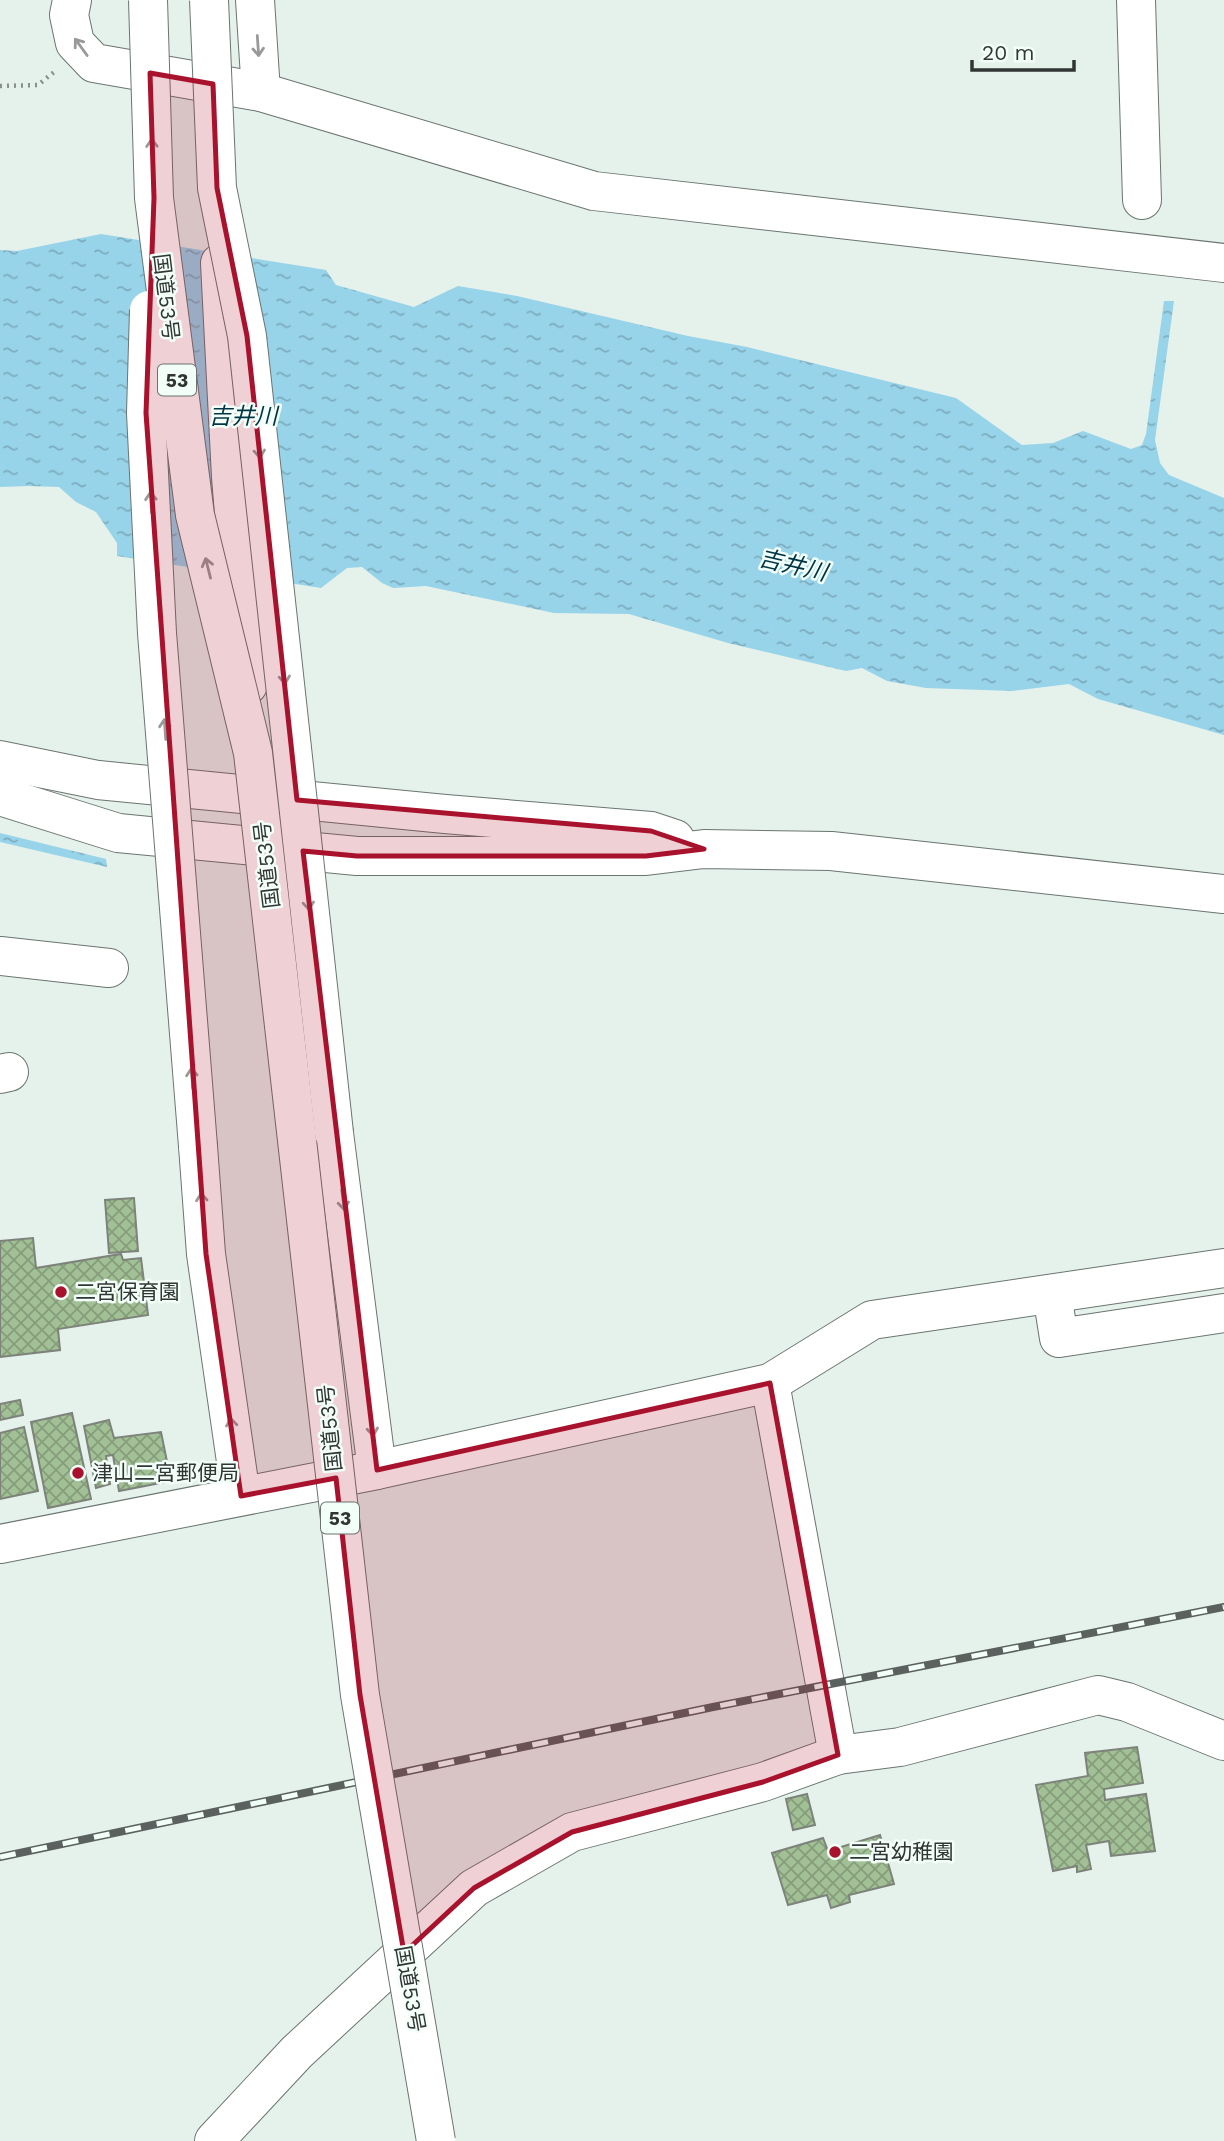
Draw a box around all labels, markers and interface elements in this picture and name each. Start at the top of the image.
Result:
scale bar [972,28,1074,72]
one-way arrow [252,34,265,57]
one-way arrow [74,38,89,57]
text: 20 m [982,40,1034,65]
one-way arrow [146,137,159,160]
street label: 国道53号 [149,252,184,342]
road number: 53 [158,364,196,396]
water label: 吉井川 [209,403,281,430]
one-way arrow [253,436,266,459]
one-way arrow [144,491,157,514]
water label: 吉井川 [756,545,832,587]
one-way arrow [201,557,214,580]
one-way arrow [277,662,290,685]
one-way arrow [158,718,171,741]
street label: 国道53号 [249,820,284,910]
one-way arrow [302,889,315,911]
one-way arrow [185,1067,198,1090]
one-way arrow [336,1189,349,1211]
one-way arrow [195,1192,208,1214]
place label: 二宮保育園 [75,1279,180,1304]
marker: 二宮保育園 [53,1284,69,1300]
street label: 国道53号 [312,1383,347,1473]
one-way arrow [365,1414,378,1437]
one-way arrow [225,1417,238,1440]
place label: 津山二宮郵便局 [92,1460,239,1485]
marker: 津山二宮郵便局 [70,1465,86,1481]
road number: 53 [321,1502,359,1534]
place label: 二宮幼稚園 [849,1839,954,1864]
marker: 二宮幼稚園 [827,1844,843,1860]
street label: 国道53号 [391,1944,430,2034]

